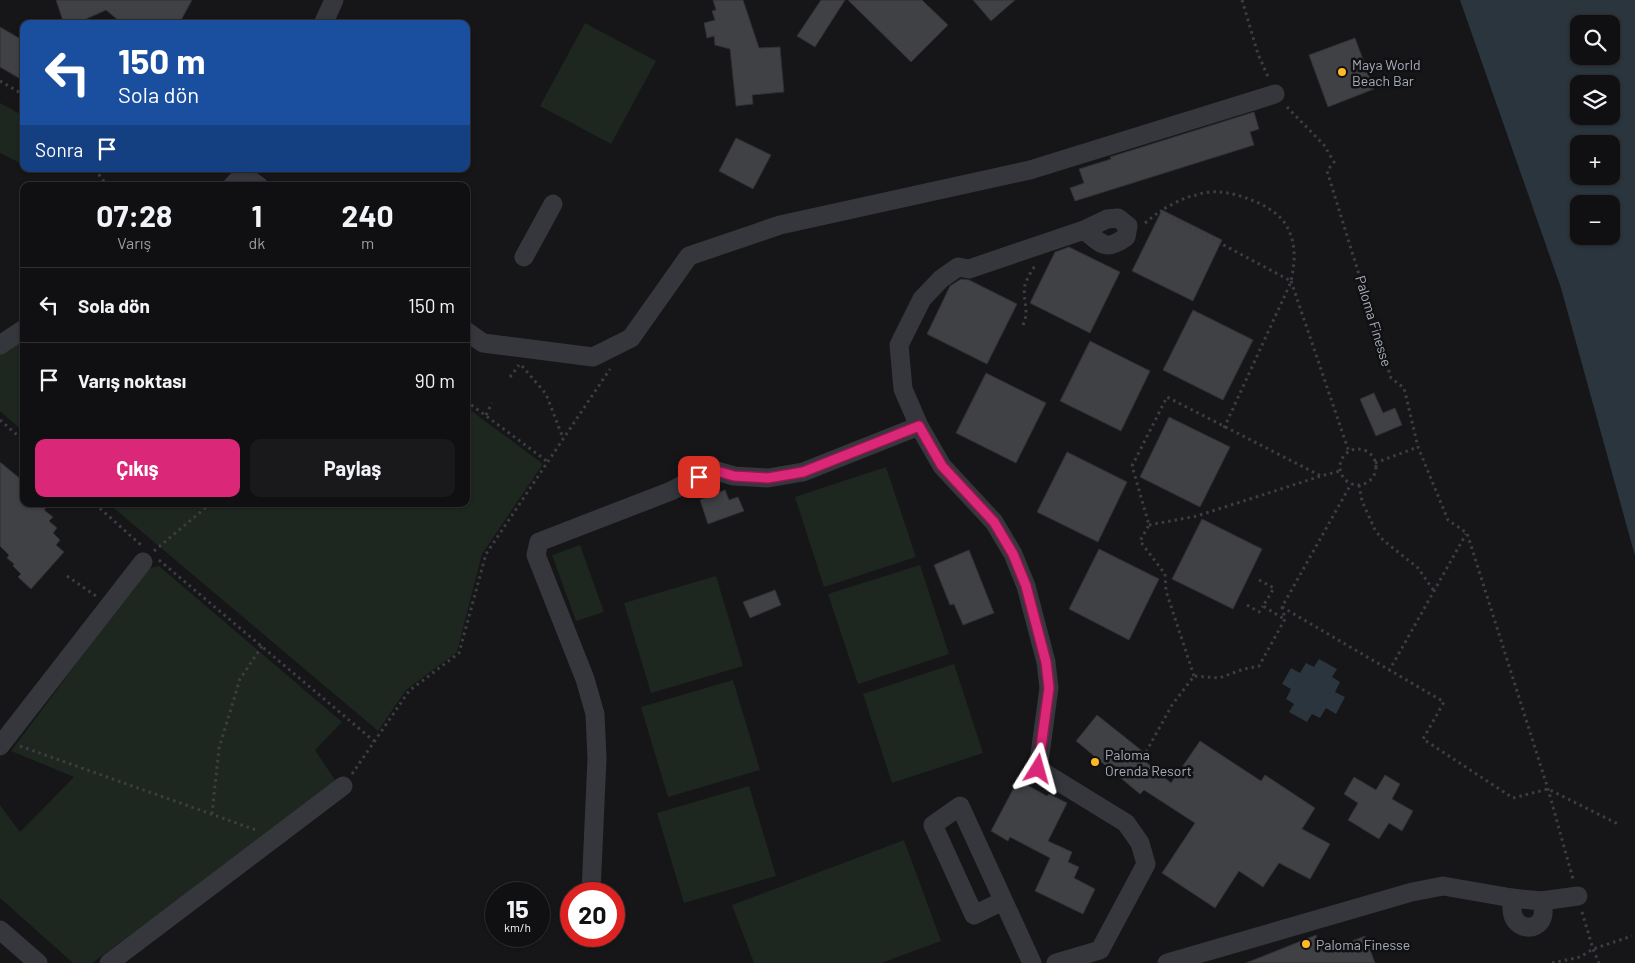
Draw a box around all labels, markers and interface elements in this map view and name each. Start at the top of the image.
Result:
map controls [1570,15,1620,245]
button: search [1570,15,1620,65]
text: 150 m [118,39,205,81]
icon: left [35,40,100,105]
place label: Maya World Beach Bar [1352,56,1421,89]
marker: Maya World Beach Bar [1336,66,1348,78]
button: layers [1570,75,1620,125]
text: Sola dön [118,81,199,107]
icon: arrive [93,135,121,163]
button: + [1570,135,1620,185]
text: Sonra [35,138,83,161]
button: − [1570,195,1620,245]
text: 07:28 [96,197,172,233]
text: 1 [252,197,262,233]
text: 240 [342,197,394,233]
text: Varış [117,233,151,252]
text: dk [249,233,265,252]
text: m [361,233,374,252]
street label: Paloma Finesse [1352,273,1396,369]
icon: left [35,291,63,319]
text: Sola dön [78,294,150,317]
text: 150 m [408,294,455,317]
icon: arrive [35,366,63,394]
text: Varış noktası [78,369,186,392]
text: 90 m [415,369,455,392]
button: Çıkış [35,439,240,497]
button: Paylaş [250,439,455,497]
pin [678,456,720,498]
icon: arrive [685,463,713,491]
position arrow [1011,742,1063,794]
place label: Paloma Orenda Resort [1105,746,1192,779]
marker: Paloma Orenda Resort [1089,756,1101,768]
speed limit sign: 20 [560,882,625,947]
text: 15 [506,893,529,923]
text: km/h [504,920,531,934]
place label: Paloma Finesse [1316,936,1410,953]
marker: Paloma Finesse [1300,938,1312,950]

